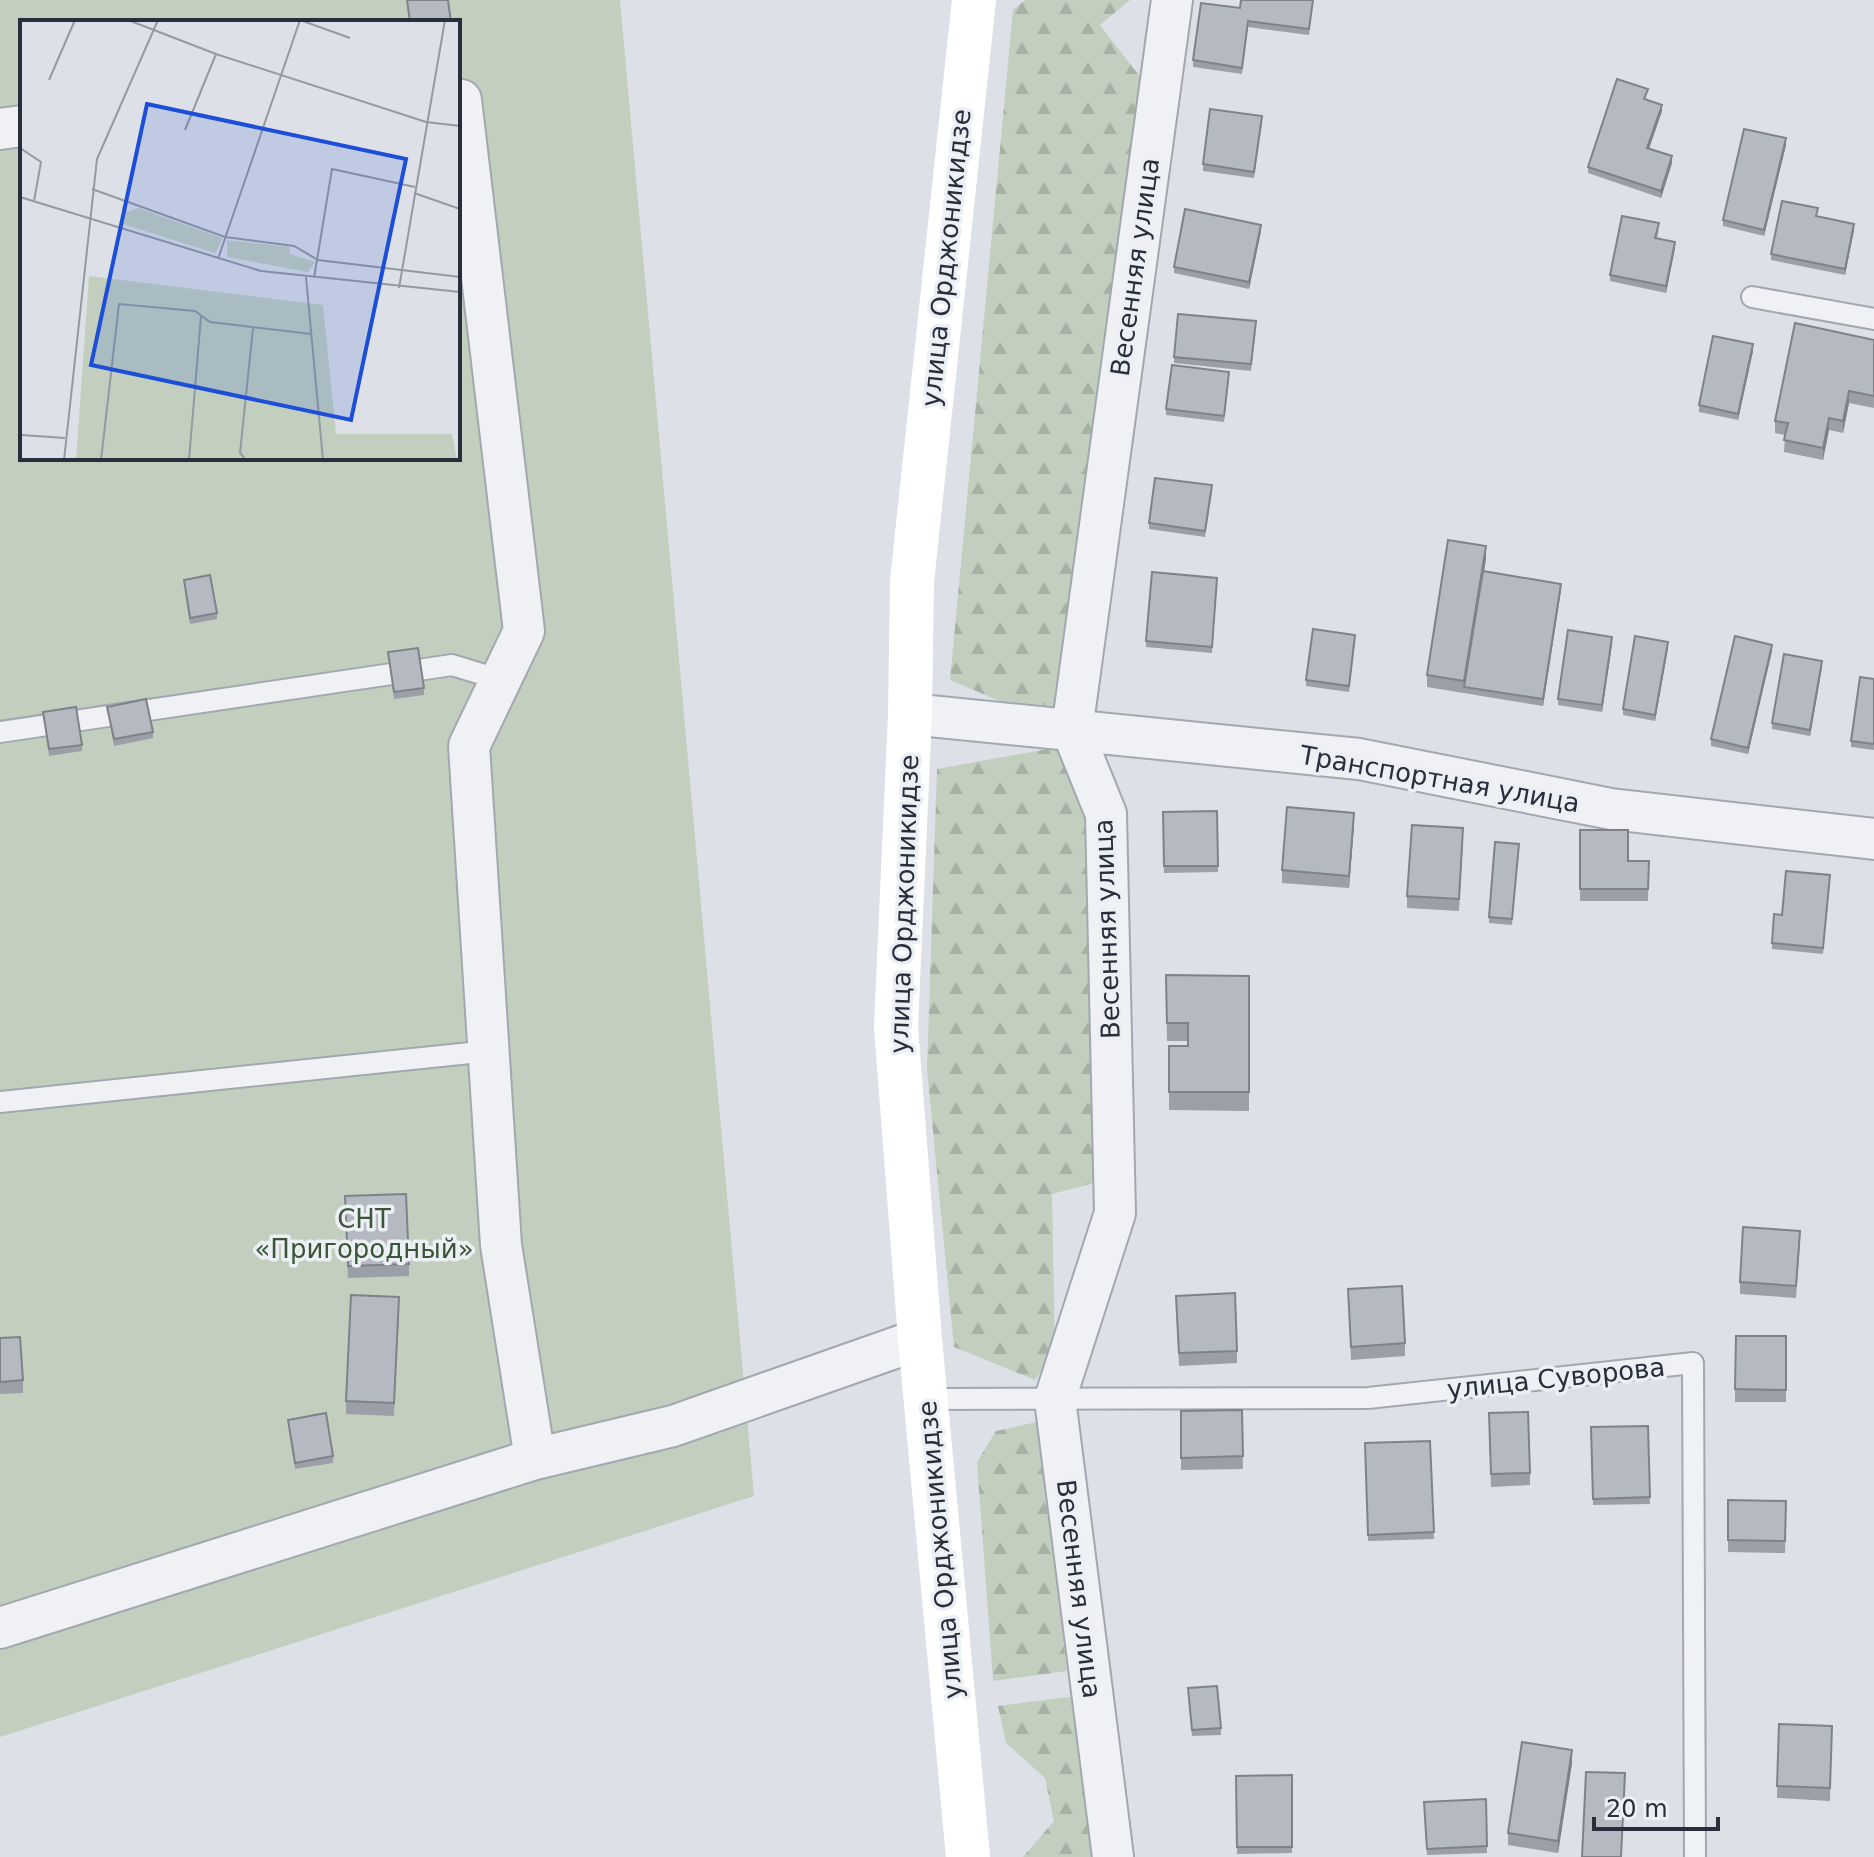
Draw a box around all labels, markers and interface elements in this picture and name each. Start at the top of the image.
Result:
inset map [20,20,460,460]
street label: улица Орджоникидзе [915,108,977,408]
street label: Весенняя улица [1105,156,1165,378]
street label: Транспортная улица [1297,739,1582,818]
street label: улица Орджоникидзе [884,754,924,1054]
street label: Весенняя улица [1088,818,1126,1040]
park label: СНТ «Пригородный» [254,1204,474,1264]
street label: улица Суворова [1445,1352,1667,1404]
street label: улица Орджоникидзе [912,1400,968,1700]
street label: Весенняя улица [1051,1478,1107,1700]
scale bar [1594,1781,1718,1831]
text: 20 m [1606,1795,1668,1823]

